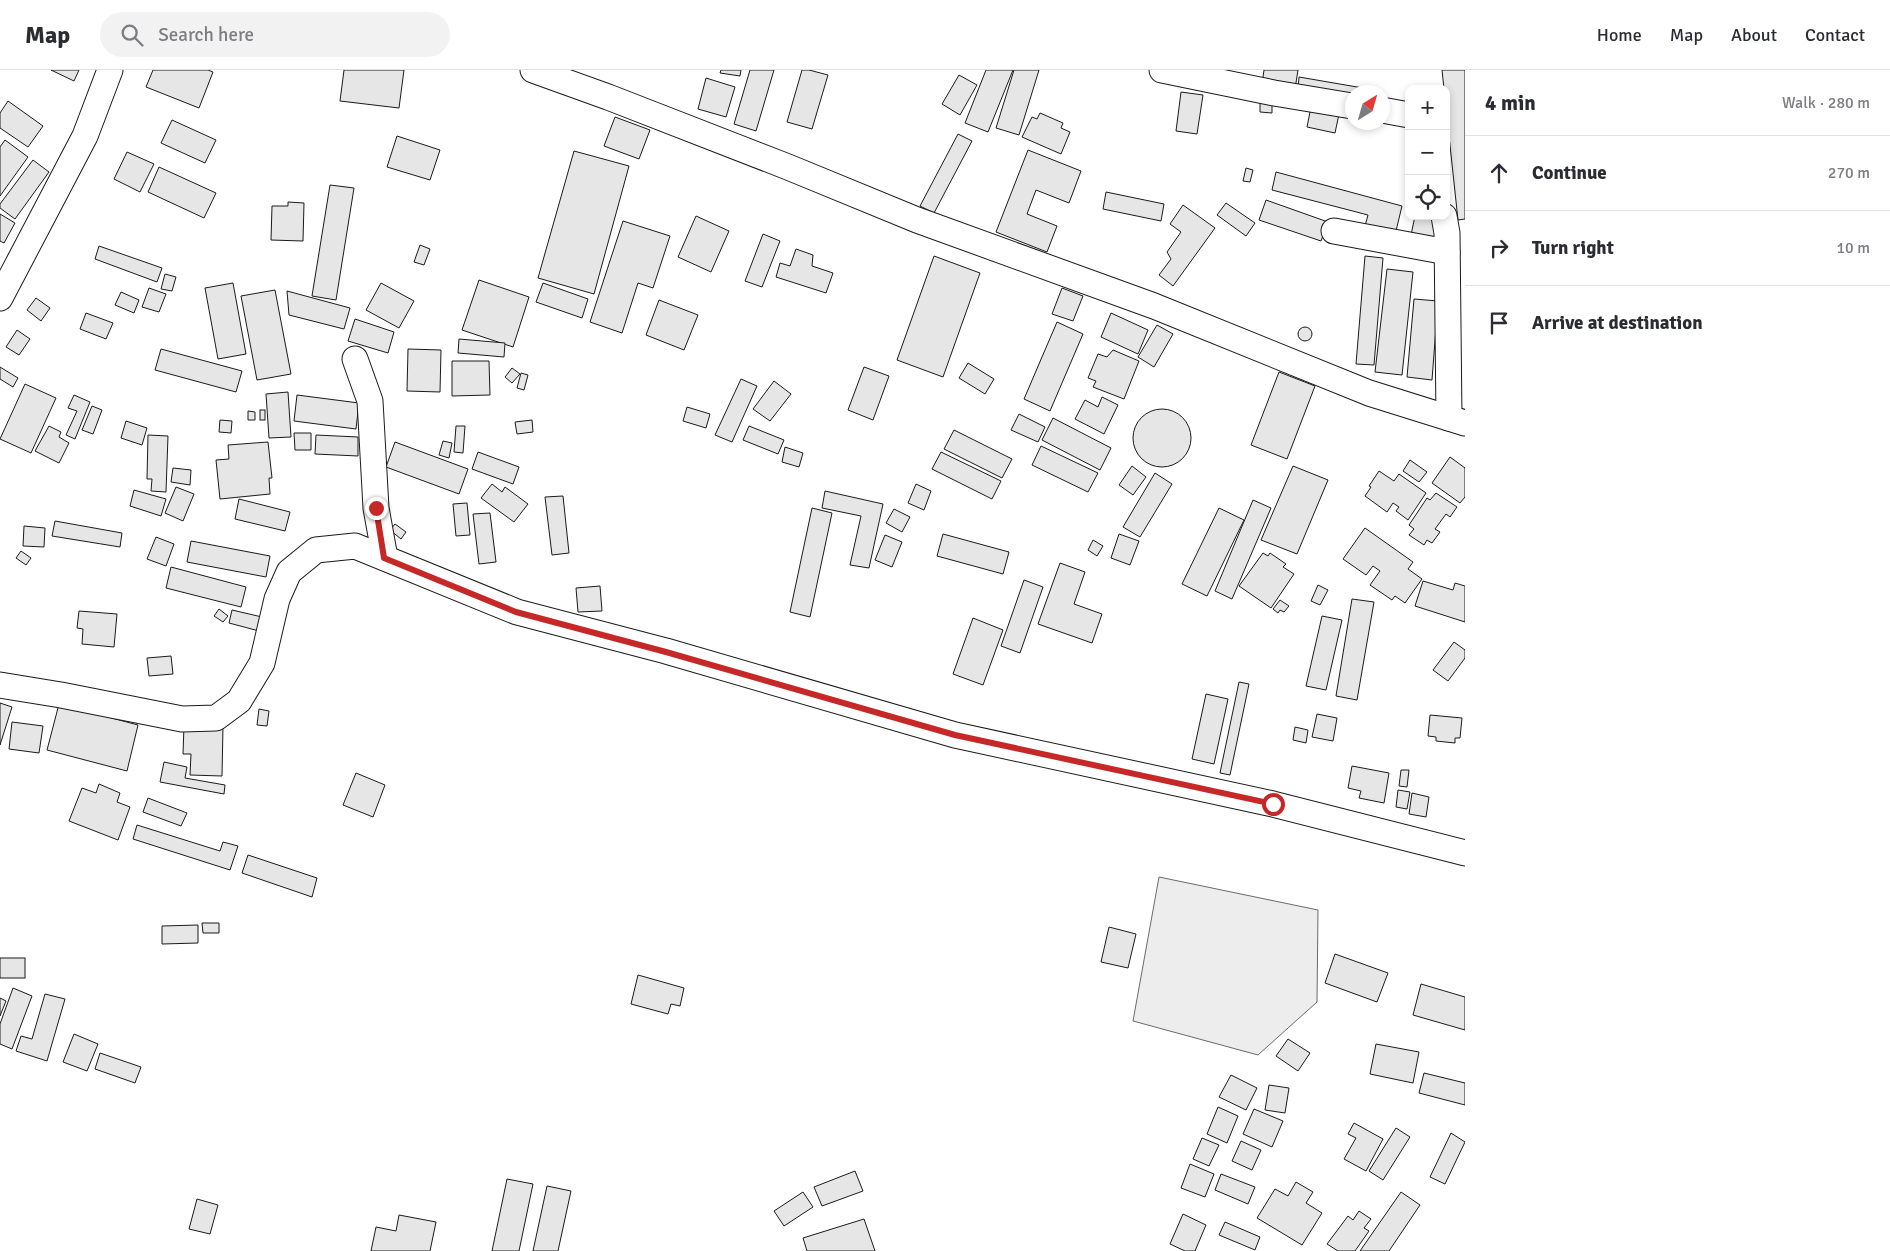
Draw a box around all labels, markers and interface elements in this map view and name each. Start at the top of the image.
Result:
search box [100,12,450,57]
text: Map [25,20,70,50]
icon: search [118,21,146,49]
text: Search here [158,23,254,47]
text: Home [1597,24,1642,46]
text: Map [1670,24,1703,46]
text: About [1731,24,1777,46]
text: Contact [1805,24,1865,46]
north arrow [1345,85,1390,130]
map controls [1405,85,1450,220]
button: + [1405,85,1450,130]
text: 4 min [1485,90,1536,116]
text: Walk · 280 m [1782,93,1870,113]
button: − [1405,130,1450,175]
icon: ahead [1485,159,1513,187]
text: Continue [1532,161,1607,185]
text: 270 m [1828,163,1870,183]
button: locate [1405,175,1450,220]
icon: right [1485,234,1513,262]
text: Turn right [1532,236,1614,260]
text: 10 m [1836,238,1870,258]
icon: arrive [1485,309,1513,337]
text: Arrive at destination [1532,311,1703,335]
route end [365,497,388,520]
route start [1262,793,1285,816]

